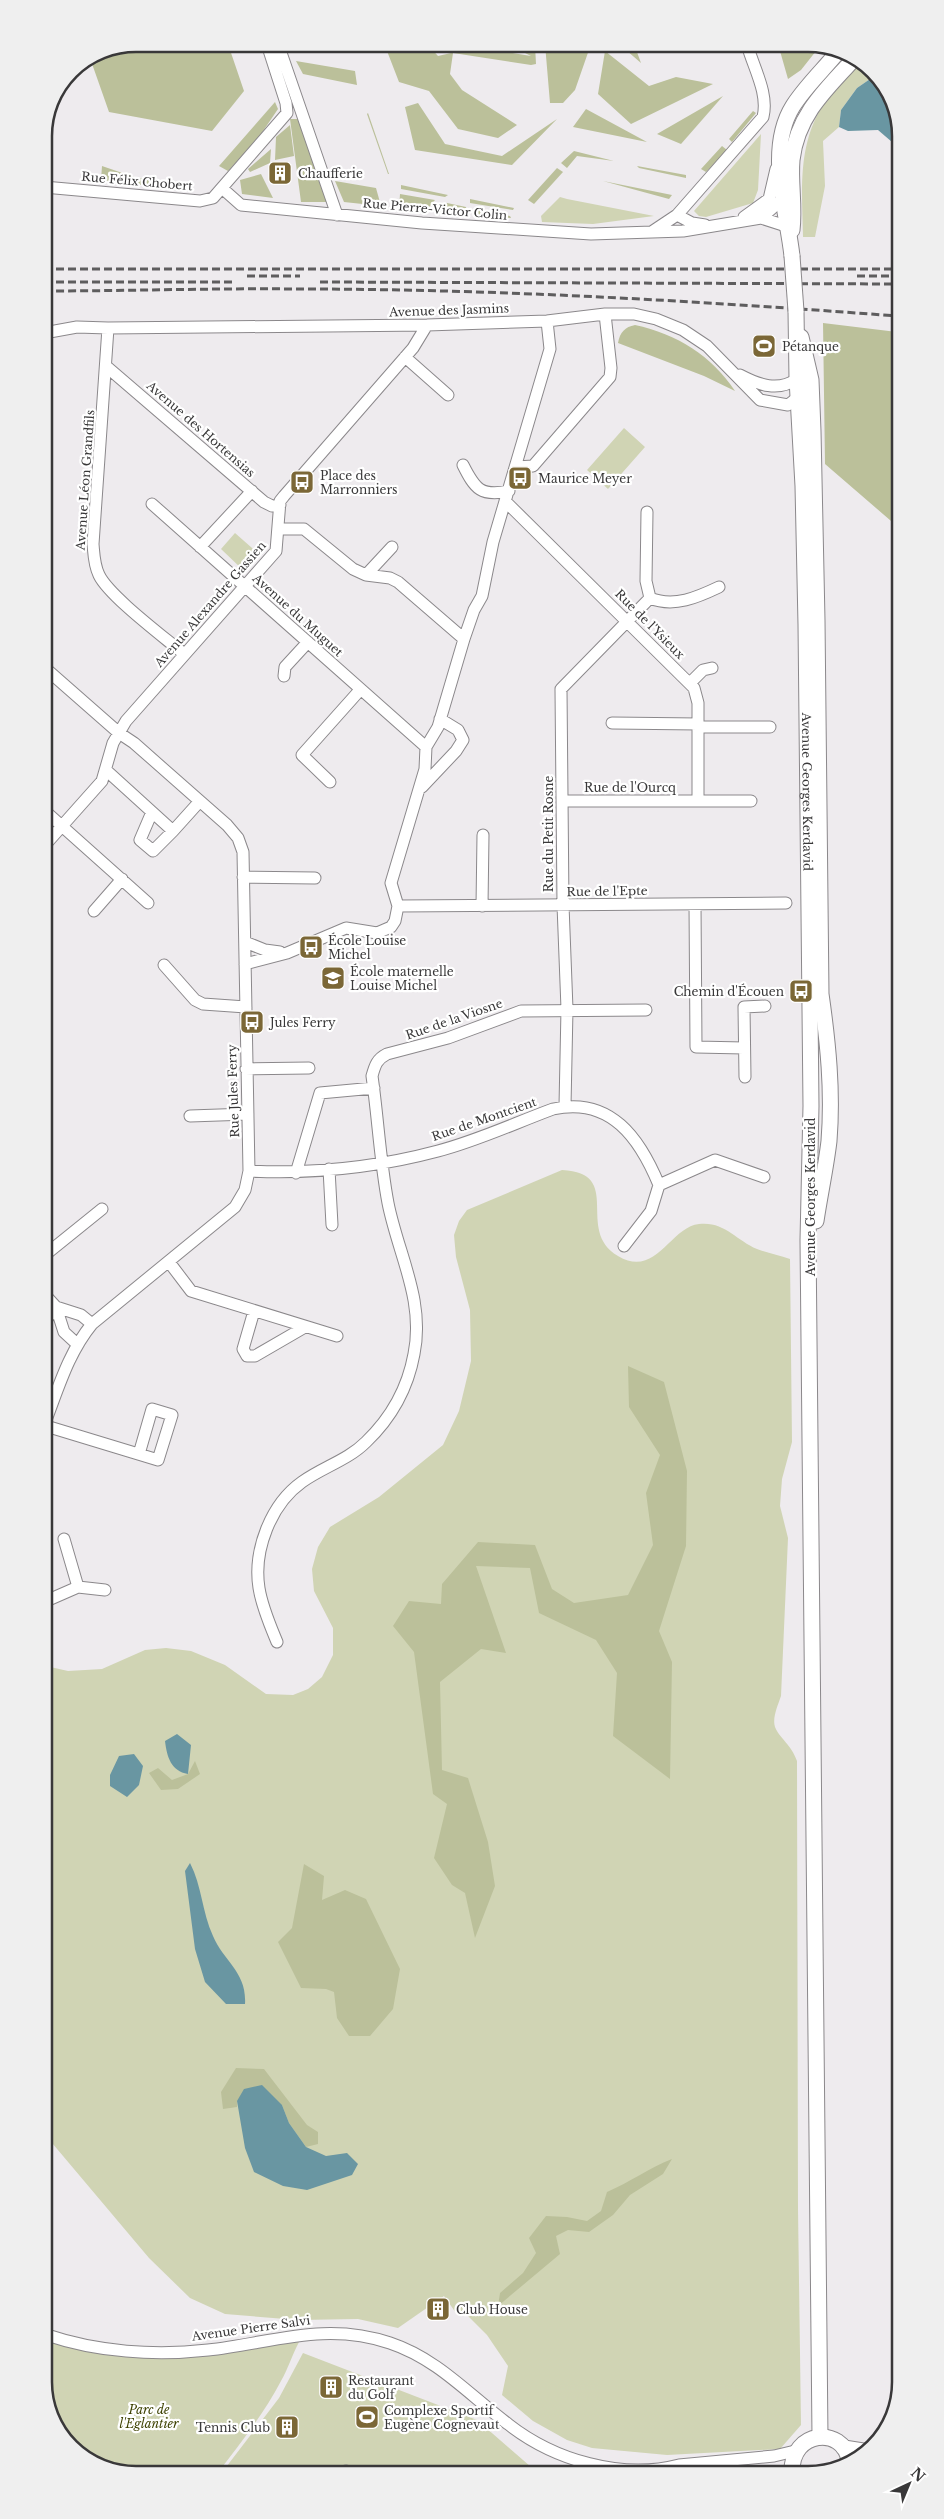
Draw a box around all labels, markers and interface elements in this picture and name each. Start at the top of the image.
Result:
building icon: Chaufferie [267,160,293,186]
place label: Chaufferie [298,166,363,181]
street label: Rue Félix Chobert [81,169,194,193]
street label: Rue Pierre-Victor Colin [362,195,508,223]
street label: Avenue des Jasmins [388,300,509,320]
sports icon: Pétanque [751,333,777,359]
place label: Pétanque [782,339,839,354]
street label: Avenue des Hortensias [143,377,258,480]
street label: Avenue Léon Grandfils [73,409,97,552]
bus stop icon: Maurice Meyer [507,465,533,491]
place label: Place des Marronniers [320,468,398,497]
bus stop icon: Place des Marronniers [289,469,315,495]
place label: Maurice Meyer [538,471,632,486]
street label: Avenue Alexandre Gassien [151,538,269,671]
street label: Avenue du Muguet [249,570,347,660]
street label: Rue de l'Ysieux [612,586,688,662]
street label: Avenue Georges Kerdavid [799,711,816,871]
street label: Rue du Petit Rosne [541,776,556,892]
street label: Rue de l'Ourcq [584,780,676,795]
street label: Rue de l'Epte [566,883,648,899]
place label: École Louise Michel [328,932,406,962]
bus stop icon: École Louise Michel [298,934,324,960]
place label: École maternelle Louise Michel [350,963,454,993]
school or university icon: École maternelle Louise Michel [320,965,346,991]
bus stop icon: Chemin d'Écouen [788,978,814,1004]
place label: Chemin d'Écouen [674,983,784,999]
street label: Rue de la Viosne [404,995,505,1043]
bus stop icon: Jules Ferry [239,1009,265,1035]
place label: Jules Ferry [268,1015,336,1030]
street label: Rue Jules Ferry [224,1044,242,1138]
street label: Rue de Montcient [430,1094,539,1144]
street label: Avenue Georges Kerdavid [803,1118,818,1277]
building icon: Club House [425,2296,451,2322]
place label: Club House [456,2302,528,2317]
street label: Avenue Pierre Salvi [190,2312,311,2344]
place label: Restaurant du Golf [348,2373,415,2402]
building icon: Restaurant du Golf [318,2374,344,2400]
park label: Parc de l'Eglantier [119,2402,179,2431]
place label: Complexe Sportif Eugène Cognevaut [384,2403,500,2432]
sports icon: Complexe Sportif Eugène Cognevaut [354,2404,380,2430]
building icon: Tennis Club [274,2414,300,2440]
place label: Tennis Club [196,2420,270,2435]
north arrow [884,2459,934,2509]
text: N [907,2464,929,2486]

